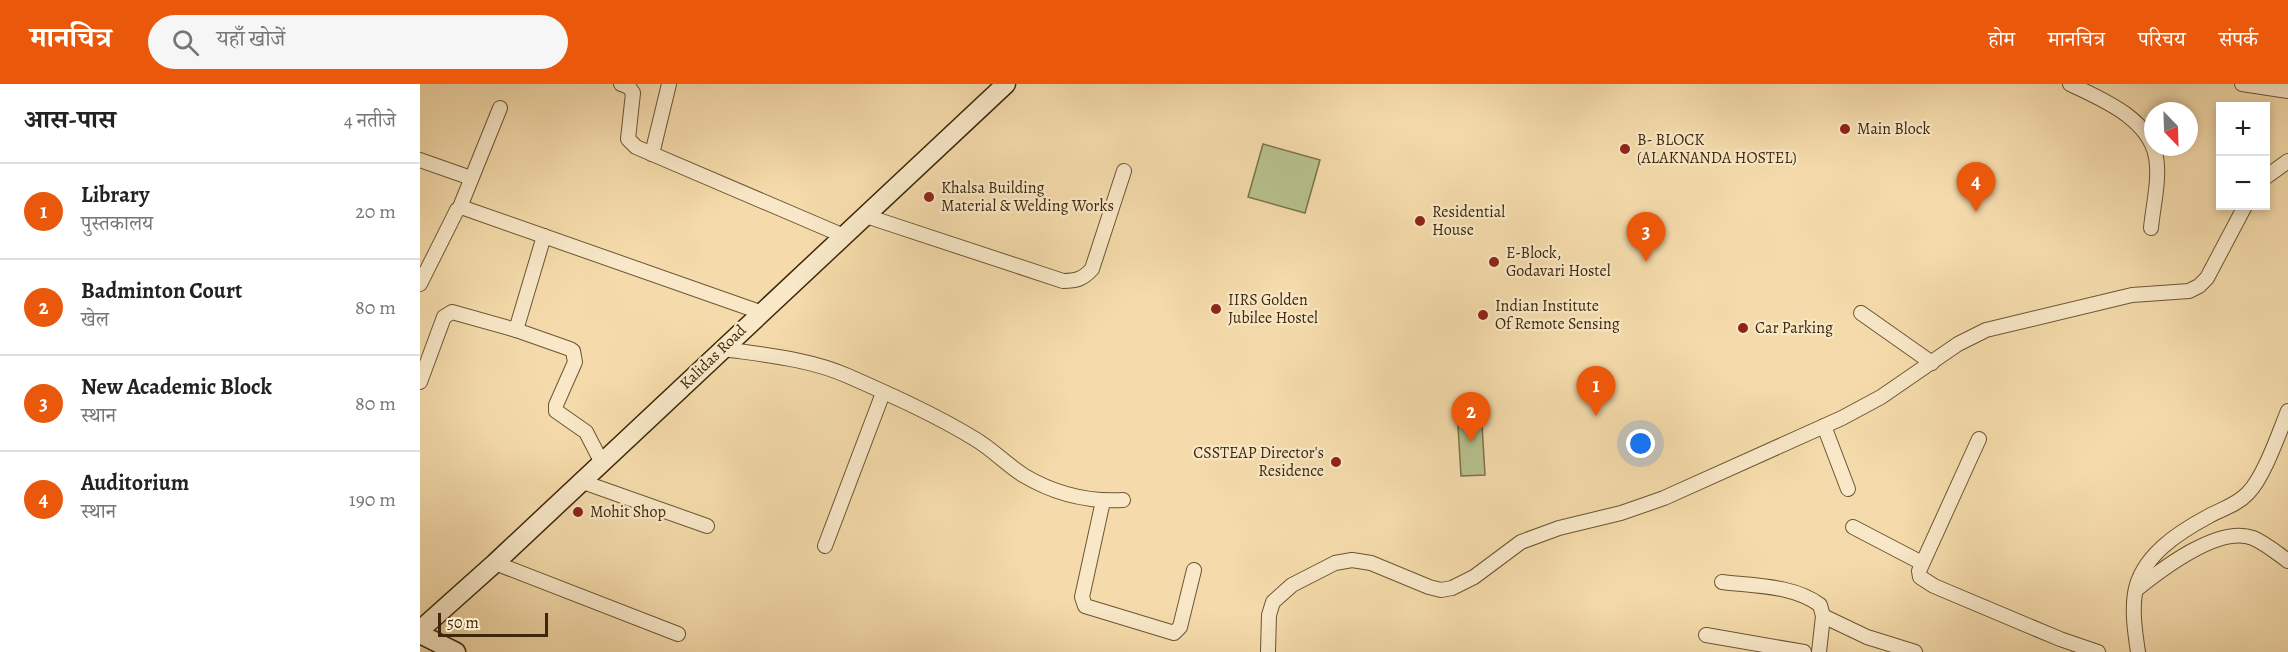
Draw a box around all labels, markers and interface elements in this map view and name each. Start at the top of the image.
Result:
search box [148,15,568,69]
text: मानचित्र [30,19,112,57]
text: यहाँ खोजें [217,24,285,54]
text: होम [1988,25,2015,53]
text: मानचित्र [2048,25,2105,53]
text: परिचय [2138,25,2186,53]
text: संपर्क [2219,25,2258,53]
icon: search [169,26,202,59]
text: आस-पास [24,102,116,137]
north arrow [2144,102,2198,156]
map controls [2216,102,2270,210]
button: + [2216,102,2270,156]
text: 4 नतीजे [344,107,396,134]
place label: Main Block [1857,118,1931,140]
marker: Main Block [1838,122,1852,136]
place label: B- BLOCK (ALAKNANDA HOSTEL) [1637,129,1797,169]
marker: B- BLOCK (ALAKNANDA HOSTEL) [1618,142,1632,156]
button: − [2216,156,2270,210]
pin: 4 [1956,162,1996,212]
place label: Khalsa Building Material & Welding Works [941,177,1114,217]
text: Library [81,180,149,210]
marker: Khalsa Building Material & Welding Works [922,190,936,204]
text: 1 [40,198,47,225]
text: 20 m [355,198,396,225]
place label: Residential House [1432,201,1505,241]
text: पुस्तकालय [81,210,153,237]
pin: 3 [1626,212,1666,262]
marker: Residential House [1413,214,1427,228]
place label: E-Block, Godavari Hostel [1506,242,1611,282]
marker: E-Block, Godavari Hostel [1487,255,1501,269]
text: Badminton Court [81,276,242,306]
place label: IIRS Golden Jubilee Hostel [1228,289,1318,329]
text: 2 [39,294,48,321]
text: 80 m [355,294,396,321]
place label: Indian Institute Of Remote Sensing [1495,295,1620,335]
marker: IIRS Golden Jubilee Hostel [1209,302,1223,316]
text: खेल [81,306,109,333]
marker: Indian Institute Of Remote Sensing [1476,308,1490,322]
place label: Car Parking [1755,317,1833,339]
street label: Kalidas Road [675,319,751,394]
marker: Car Parking [1736,321,1750,335]
pin: 1 [1576,366,1616,416]
text: New Academic Block [81,372,272,402]
text: 3 [39,390,48,417]
text: 80 m [355,390,396,417]
pin: 2 [1452,392,1490,442]
text: स्थान [81,402,116,429]
your location [1626,429,1655,458]
place label: CSSTEAP Director's Residence [1193,442,1324,482]
marker: CSSTEAP Director's Residence [1329,455,1343,469]
text: Auditorium [81,468,189,498]
text: 4 [39,486,48,513]
text: 190 m [349,486,396,513]
text: स्थान [81,498,116,525]
place label: Mohit Shop [590,501,666,523]
marker: Mohit Shop [571,505,585,519]
scale bar [438,610,548,638]
text: 50 m [447,612,479,634]

